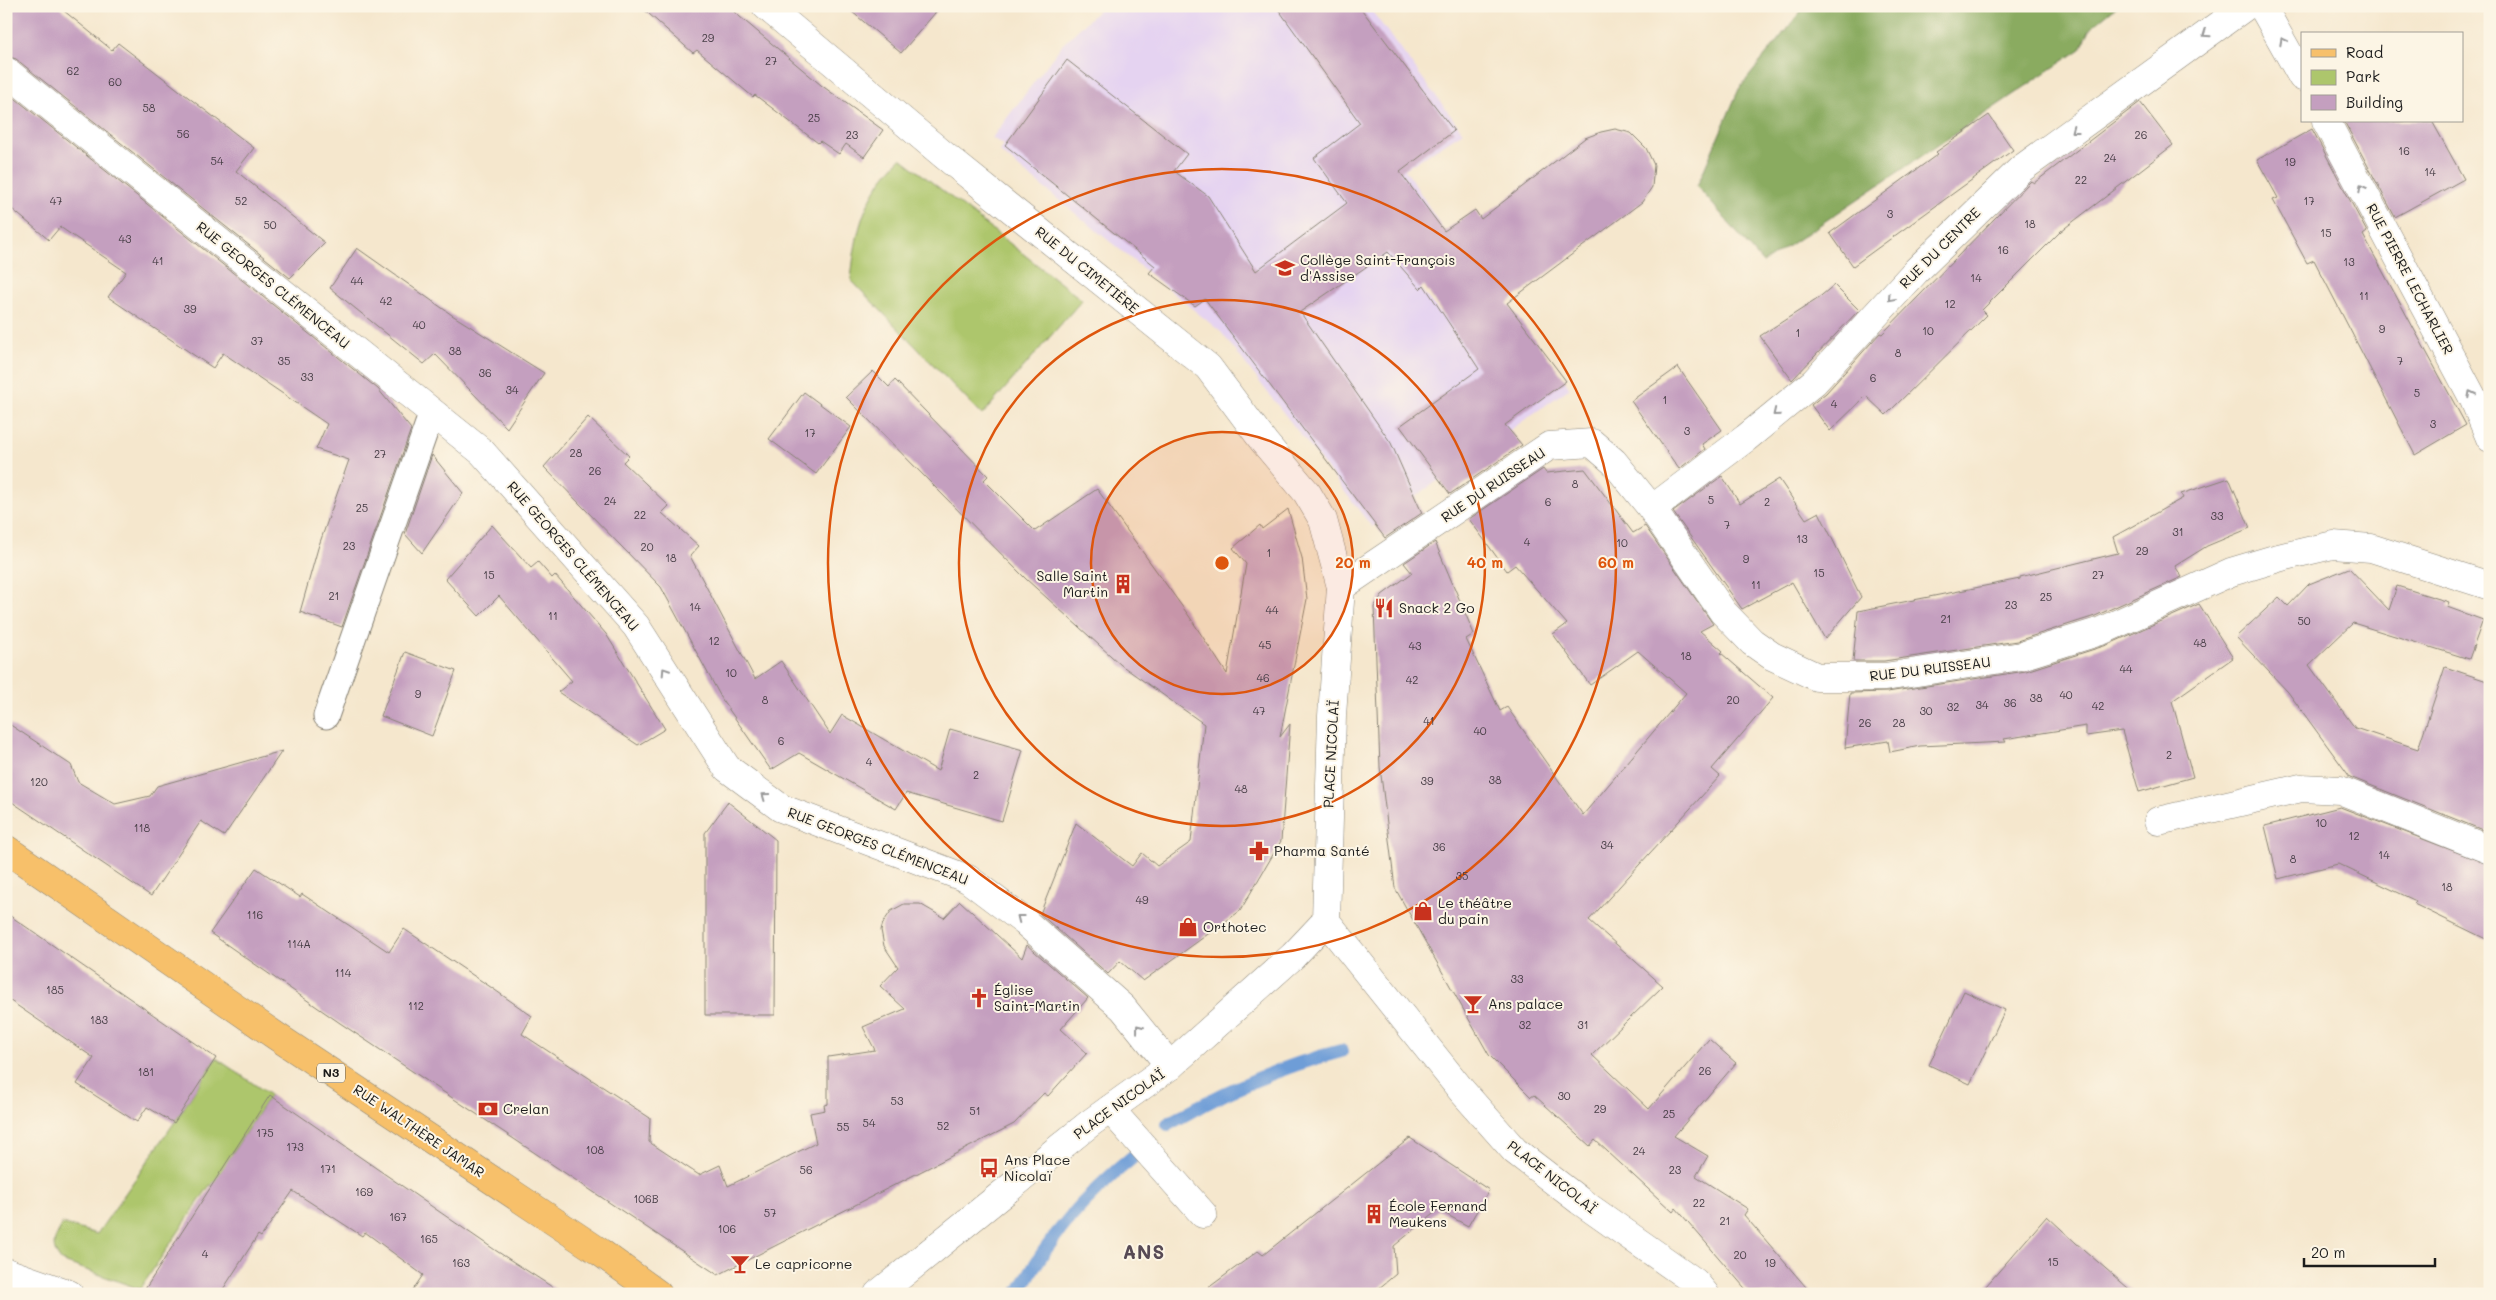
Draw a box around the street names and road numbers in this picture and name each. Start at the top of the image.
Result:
street label: RUE PIERRE LECHARLIER [2363,200,2458,358]
street label: RUE DU CENTRE [1895,203,1984,292]
street label: RUE GEORGES CLÉMENCEAU [193,217,354,352]
street label: RUE DU CIMETIÈRE [1031,222,1143,317]
street label: RUE DU RUISSEAU [1437,443,1548,526]
street label: RUE GEORGES CLÉMENCEAU [503,477,644,634]
street label: RUE DU RUISSEAU [1868,652,1991,685]
street label: PLACE NICOLAÏ [1318,700,1343,808]
street label: RUE GEORGES CLÉMENCEAU [785,802,971,889]
road number: N3 [317,1064,345,1082]
street label: PLACE NICOLAÏ [1069,1064,1168,1143]
street label: RUE WALTHÈRE JAMAR [350,1079,489,1182]
street label: PLACE NICOLAÏ [1504,1136,1601,1217]

